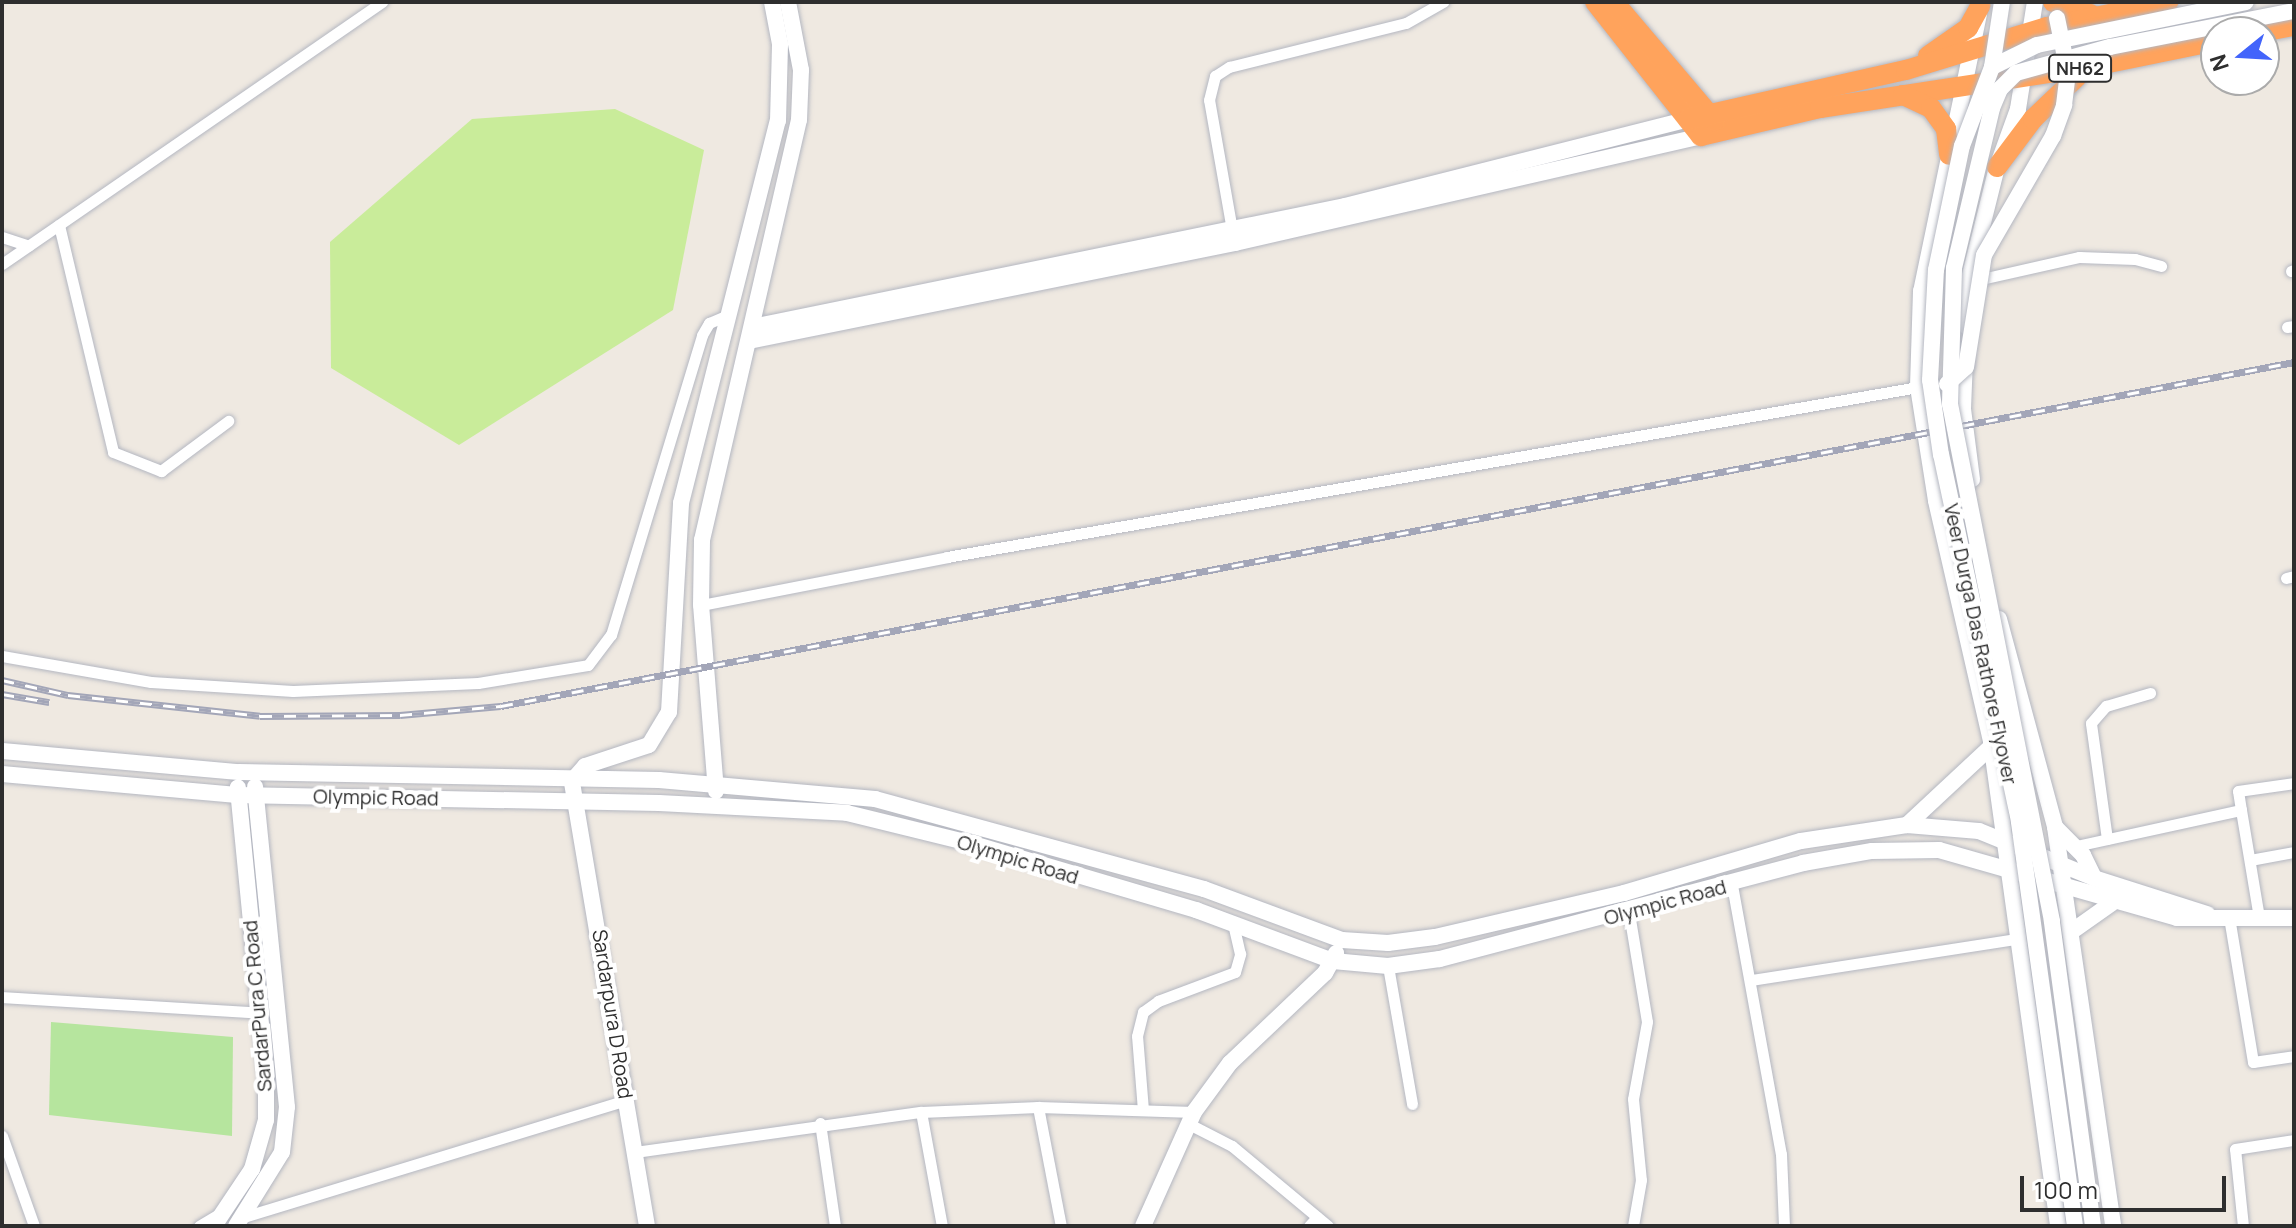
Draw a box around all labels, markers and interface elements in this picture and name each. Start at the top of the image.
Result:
north arrow [2200,16,2280,96]
text: N [2202,51,2236,75]
road number: NH62 [2048,54,2112,82]
street label: Veer Durga Das Rathore Flyover [1939,501,2023,787]
street label: Olympic Road [313,784,439,810]
street label: Olympic Road [954,829,1082,889]
street label: Olympic Road [1601,874,1729,930]
street label: SardarPura C Road [238,919,276,1093]
street label: Sardarpura D Road [588,928,638,1100]
scale bar [2024,1160,2230,1210]
text: 100 m [2034,1173,2098,1206]

